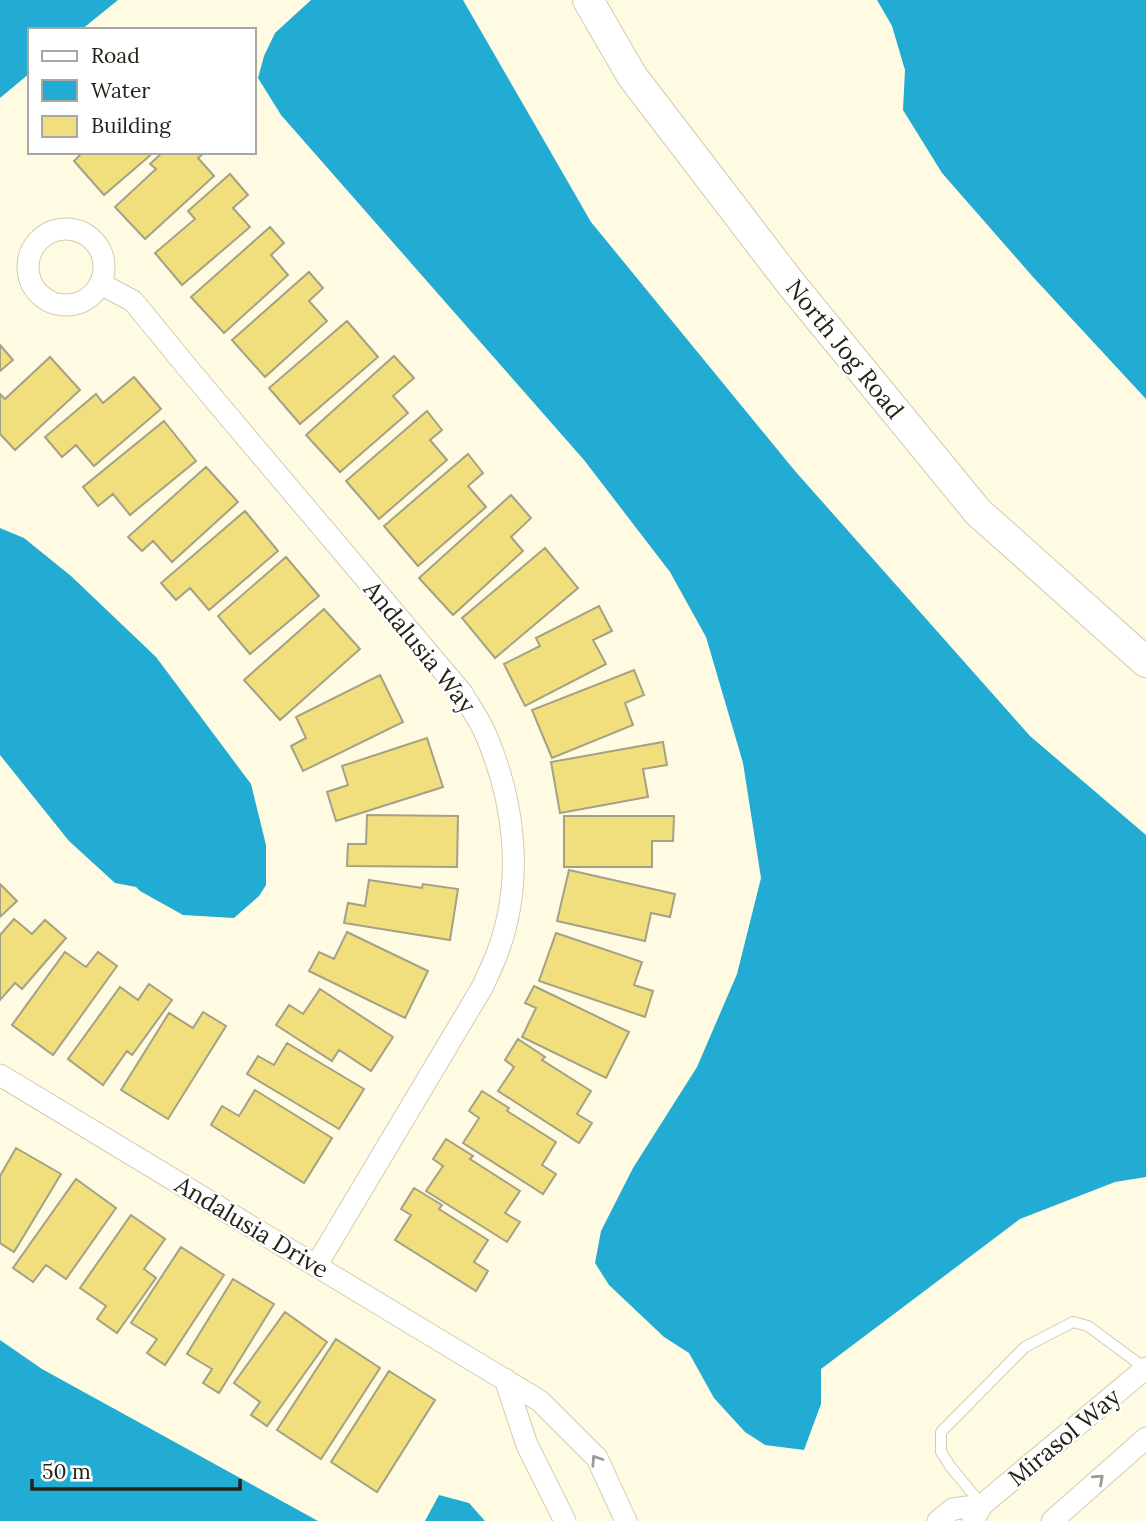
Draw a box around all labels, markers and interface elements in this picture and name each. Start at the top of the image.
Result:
legend [28,28,256,154]
text: Road [91,42,140,69]
text: Water [91,77,150,104]
text: Building [91,112,171,139]
street label: North Jog Road [779,273,911,425]
street label: Andalusia Way [357,574,483,720]
street label: Andalusia Drive [169,1168,334,1285]
street label: Mirasol Way [1002,1381,1127,1493]
scale bar [32,1448,240,1492]
one-way arrow [592,1455,604,1468]
text: 50 m [42,1458,91,1485]
one-way arrow [1091,1475,1104,1488]

